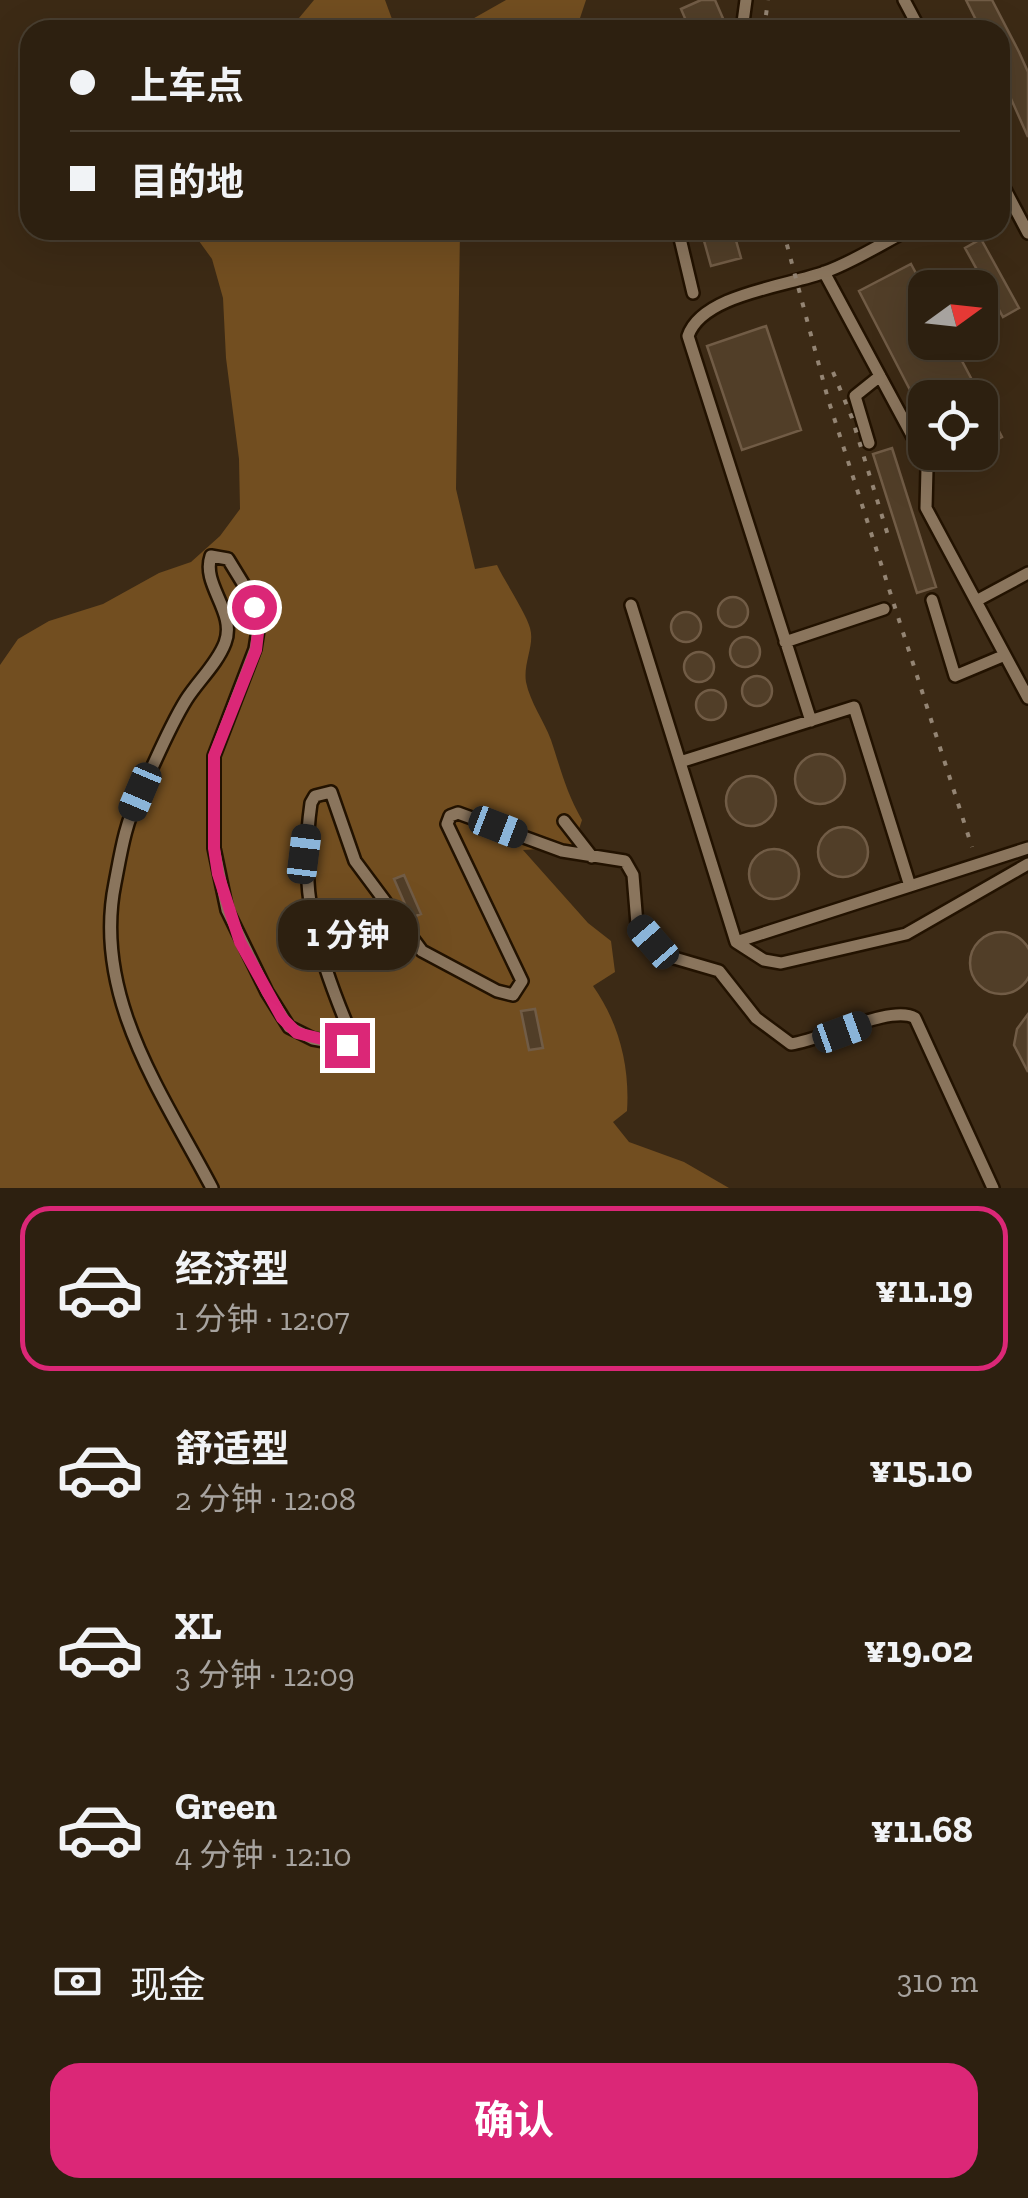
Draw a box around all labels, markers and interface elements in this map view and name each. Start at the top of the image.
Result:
text: 上车点 [130,63,244,109]
text: 目的地 [130,159,244,205]
north arrow [908,270,998,360]
map controls [908,270,998,470]
button: locate [908,380,998,470]
route start [232,585,277,630]
car [114,759,166,825]
car [465,802,531,852]
car [285,822,323,886]
callout: 1 分钟 [277,900,417,970]
car [622,910,684,974]
text: 1 分钟 [307,916,389,954]
car [809,1008,875,1056]
route end [325,1023,370,1068]
icon: car [55,1244,145,1334]
text: 经济型 [175,1246,289,1292]
text: ¥11.19 [875,1266,973,1312]
text: 1 分钟 · 12:07 [175,1300,350,1338]
icon: car [55,1424,145,1514]
text: 舒适型 [175,1426,289,1472]
text: ¥15.10 [869,1446,973,1492]
text: 2 分钟 · 12:08 [175,1480,356,1518]
text: XL [175,1603,222,1649]
icon: car [55,1604,145,1694]
text: ¥19.02 [864,1626,973,1672]
text: 3 分钟 · 12:09 [175,1656,355,1694]
text: Green [175,1783,277,1829]
icon: car [55,1784,145,1874]
text: ¥11.68 [871,1806,973,1852]
text: 4 分钟 · 12:10 [175,1836,352,1874]
icon: cash [50,1954,105,2009]
text: 现金 [130,1962,206,2008]
text: 310 m [897,1962,978,2000]
button: 确认 [50,2063,978,2178]

